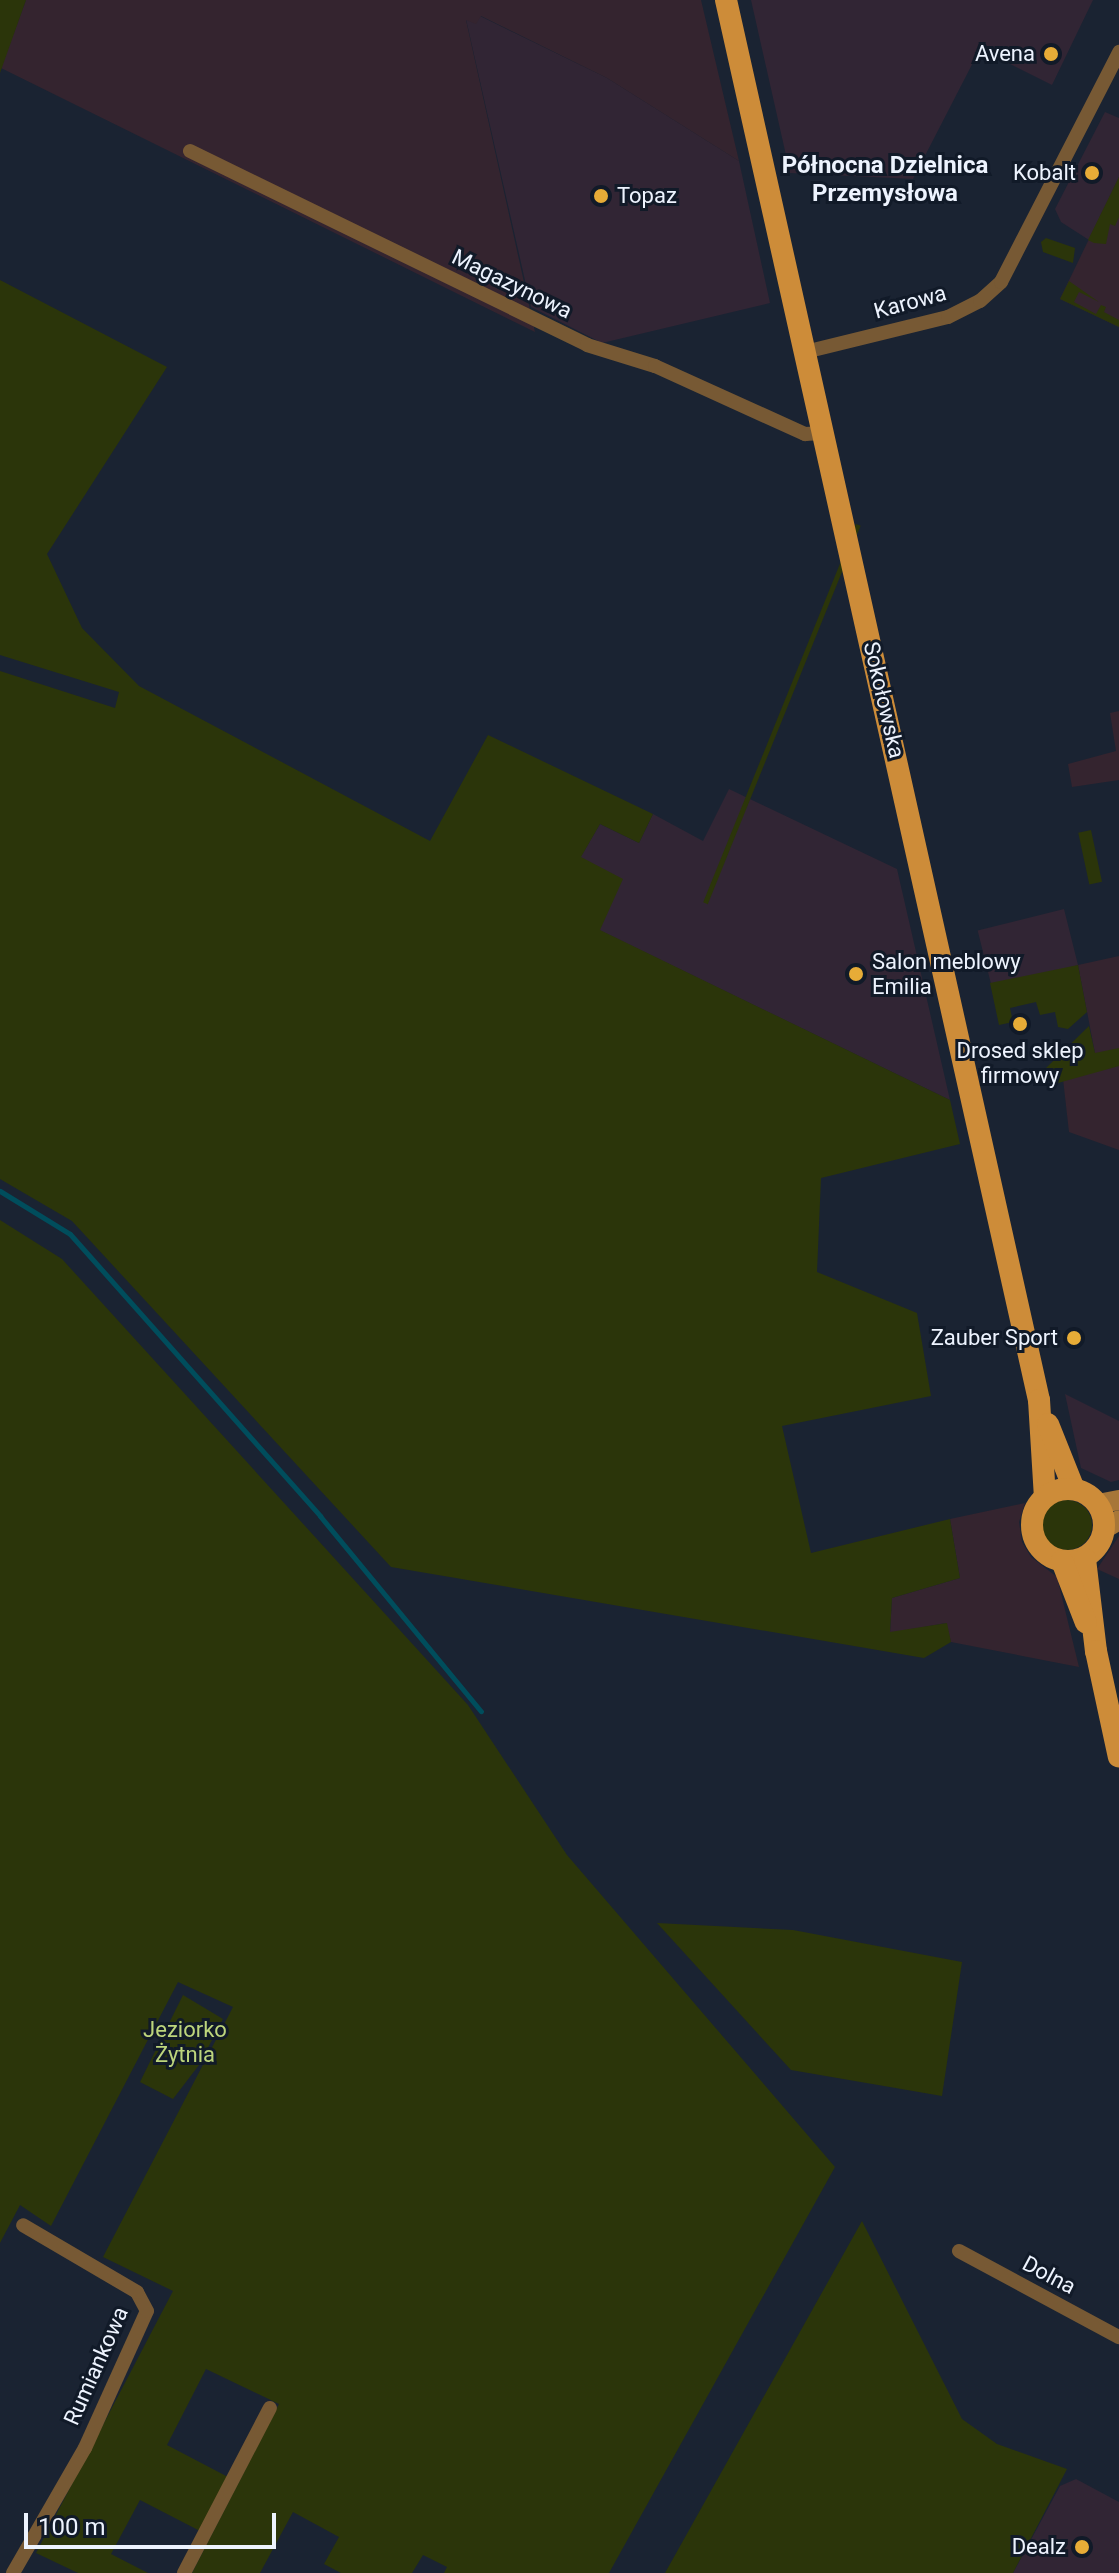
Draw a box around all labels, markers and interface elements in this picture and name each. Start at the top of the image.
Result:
place label: Avena [975,41,1035,67]
marker: Avena [1042,45,1060,63]
district label: Północna Dzielnica Przemysłowa [782,152,988,208]
place label: Kobalt [1013,160,1076,186]
marker: Kobalt [1083,164,1101,182]
place label: Topaz [617,183,677,209]
marker: Topaz [592,187,610,205]
street label: Magazynowa [448,244,576,324]
street label: Karowa [871,280,949,324]
street label: Sokołowska [858,639,910,761]
place label: Salon meblowy Emilia [872,948,1021,1000]
marker: Salon meblowy Emilia [847,965,865,983]
marker: Drosed sklep firmowy [1011,1015,1029,1033]
place label: Drosed sklep firmowy [957,1037,1083,1088]
place label: Zauber Sport [931,1325,1058,1351]
marker: Zauber Sport [1065,1329,1083,1347]
park label: Jeziorko Żytnia [143,2016,227,2068]
street label: Dolna [1018,2250,1080,2300]
street label: Rumiankowa [58,2303,134,2429]
scale bar [28,2497,280,2547]
text: 100 m [38,2513,105,2541]
place label: Dealz [1012,2534,1066,2560]
marker: Dealz [1073,2538,1091,2556]

